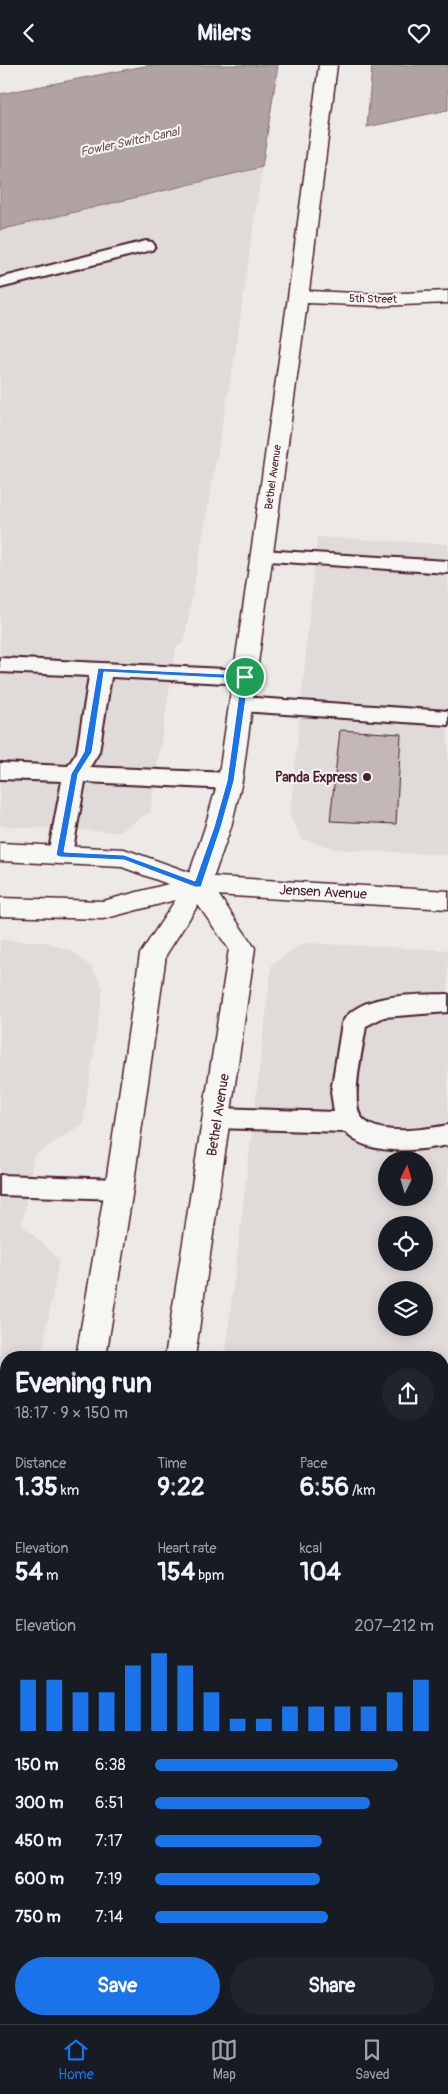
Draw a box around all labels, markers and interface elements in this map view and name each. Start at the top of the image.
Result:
icon: back [15,19,43,47]
text: Milers [197,19,251,47]
icon: heart [405,19,433,47]
water label: Fowler Switch Canal [79,124,182,160]
street label: 5th Street [349,292,398,306]
street label: Bethel Avenue [262,443,284,510]
pin [224,656,266,698]
icon: arrive [231,663,259,691]
place label: Panda Express [275,769,358,786]
marker: Panda Express [361,771,373,783]
street label: Jensen Avenue [279,881,367,903]
street label: Bethel Avenue [203,1072,233,1157]
north arrow [378,1151,432,1206]
map controls [378,1151,433,1336]
button: locate [378,1216,433,1271]
button: layers [378,1281,433,1336]
text: Evening run [15,1366,152,1401]
button: share [382,1368,434,1420]
text: 18:17 · 9 × 150 m [15,1403,128,1423]
text: Distance [15,1455,66,1472]
text: Time [157,1455,187,1472]
text: Pace [300,1455,327,1472]
text: 1.35 [15,1472,58,1503]
text: 9:22 [157,1472,205,1503]
text: 6:56 [300,1472,349,1503]
text: km [58,1482,79,1499]
text: /km [349,1482,375,1499]
text: Elevation [15,1540,68,1557]
text: Heart rate [157,1540,216,1557]
text: kcal [300,1540,322,1557]
text: 54 [15,1557,43,1588]
text: 154 [157,1557,195,1588]
text: 104 [300,1557,341,1588]
text: m [43,1567,59,1584]
text: bpm [195,1567,224,1584]
text: Elevation [15,1616,76,1636]
text: 207–212 m [354,1616,434,1636]
text: 150 m [15,1755,59,1775]
text: 6:38 [95,1755,126,1775]
text: 300 m [15,1793,63,1813]
text: 6:51 [95,1793,124,1813]
text: 450 m [15,1831,62,1851]
text: 7:17 [95,1831,122,1851]
text: 600 m [15,1869,64,1889]
text: 7:19 [95,1869,122,1889]
text: 750 m [15,1907,61,1927]
text: 7:14 [95,1907,123,1927]
button: Save [15,1957,220,2015]
button: Share [230,1957,434,2015]
tab: Home [58,2036,94,2083]
tab: Map [210,2036,238,2083]
tab: Saved [355,2036,390,2083]

